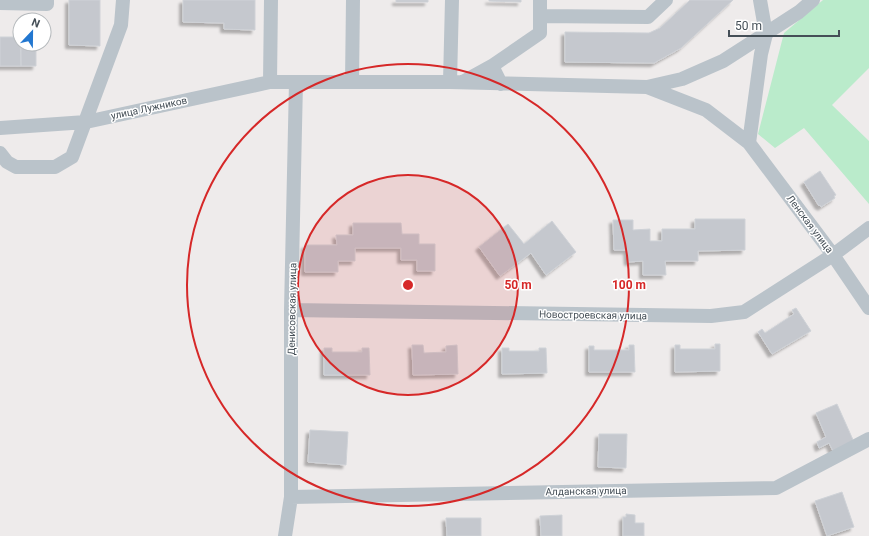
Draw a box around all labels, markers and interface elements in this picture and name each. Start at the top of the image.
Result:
north arrow [12,12,52,52]
scale bar [729,12,839,38]
text: N [30,16,42,31]
text: 50 m [735,19,762,33]
street label: улица Лужников [110,94,188,121]
street label: Ленская улица [785,193,835,255]
street label: Денисовская улица [286,263,298,355]
centre of rings [401,278,415,292]
text: 50 m [504,278,532,292]
text: 100 m [612,278,646,292]
street label: Новостроевская улица [539,309,647,321]
street label: Алданская улица [545,485,627,497]

